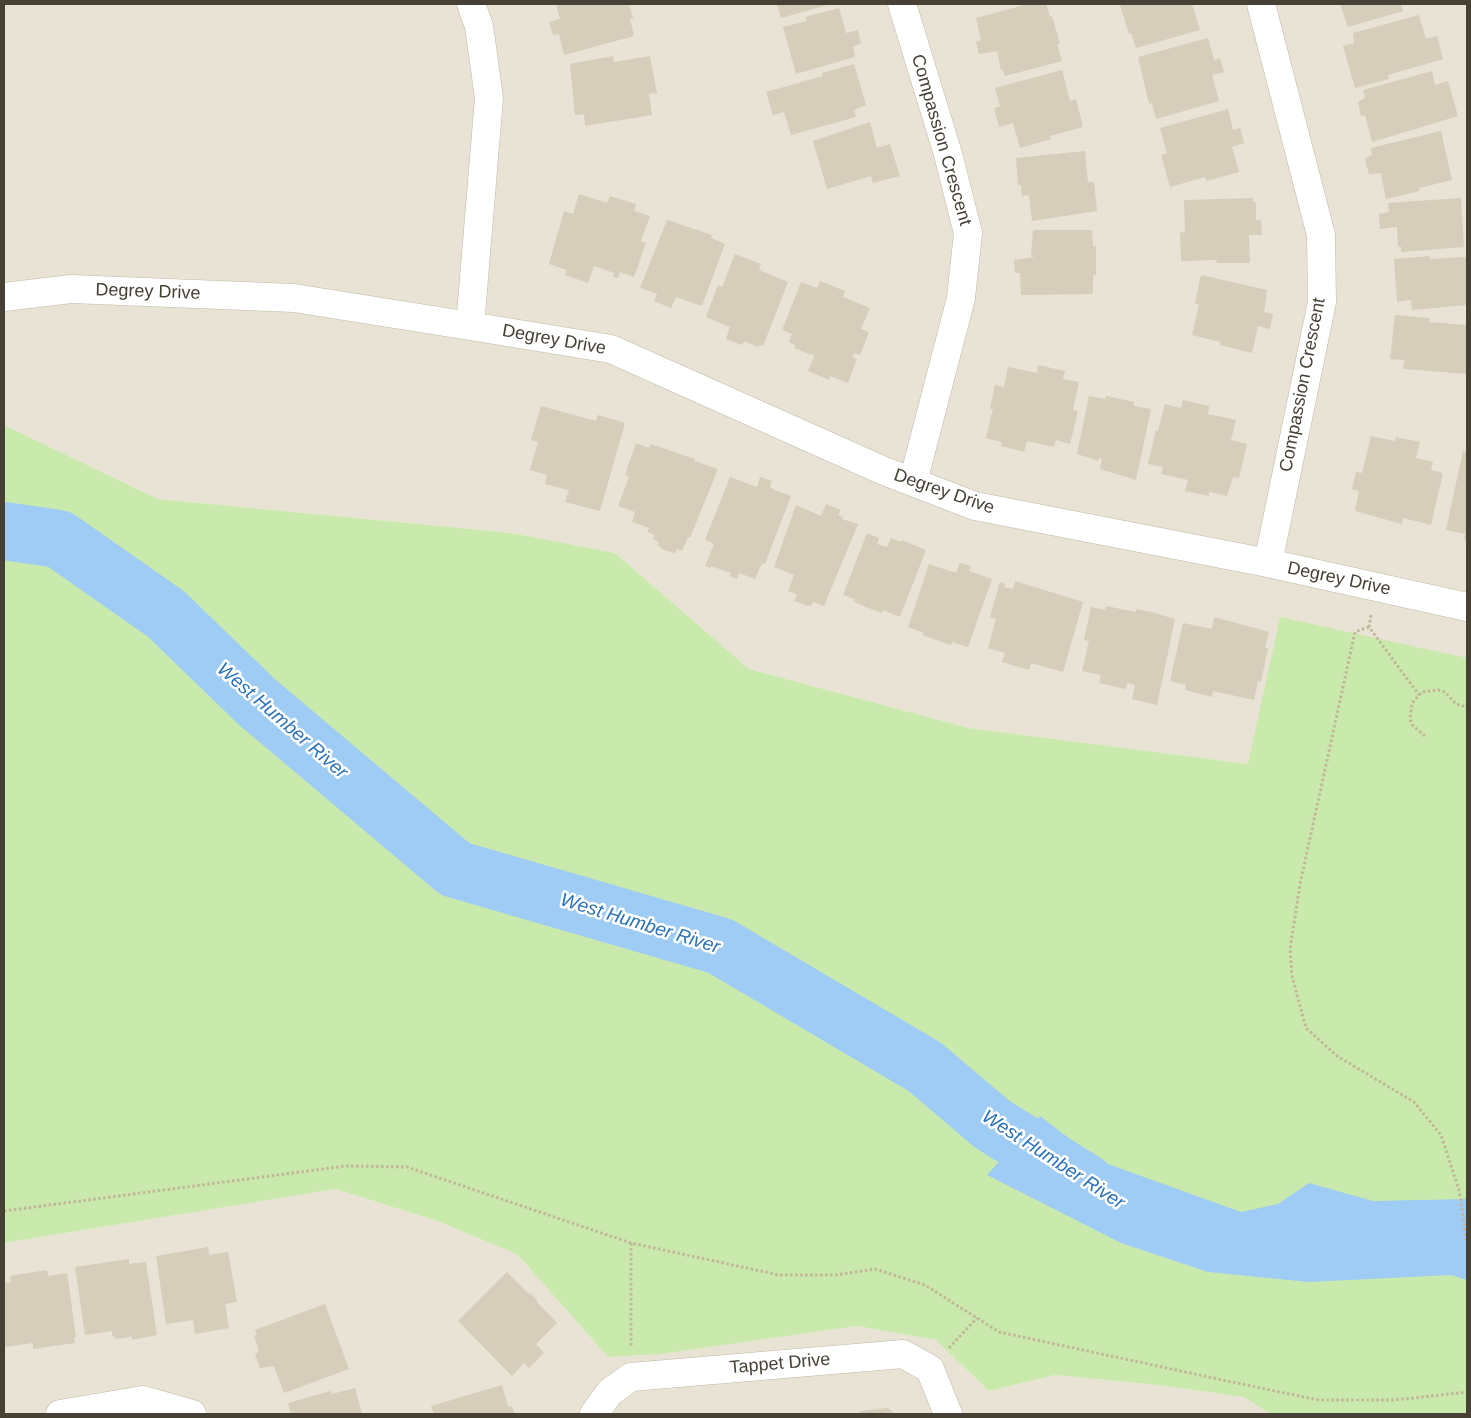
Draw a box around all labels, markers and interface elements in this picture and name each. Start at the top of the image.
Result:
street label: Compassion Crescent [906,52,976,228]
street label: Degrey Drive [95,279,201,305]
street label: Compassion Crescent [1276,296,1330,474]
street label: Degrey Drive [500,320,608,360]
street label: Degrey Drive [891,465,997,519]
street label: Degrey Drive [1285,558,1393,600]
water label: West Humber River [212,658,352,784]
water label: West Humber River [558,889,722,959]
water label: West Humber River [977,1105,1129,1215]
street label: Tappet Drive [729,1349,831,1379]

